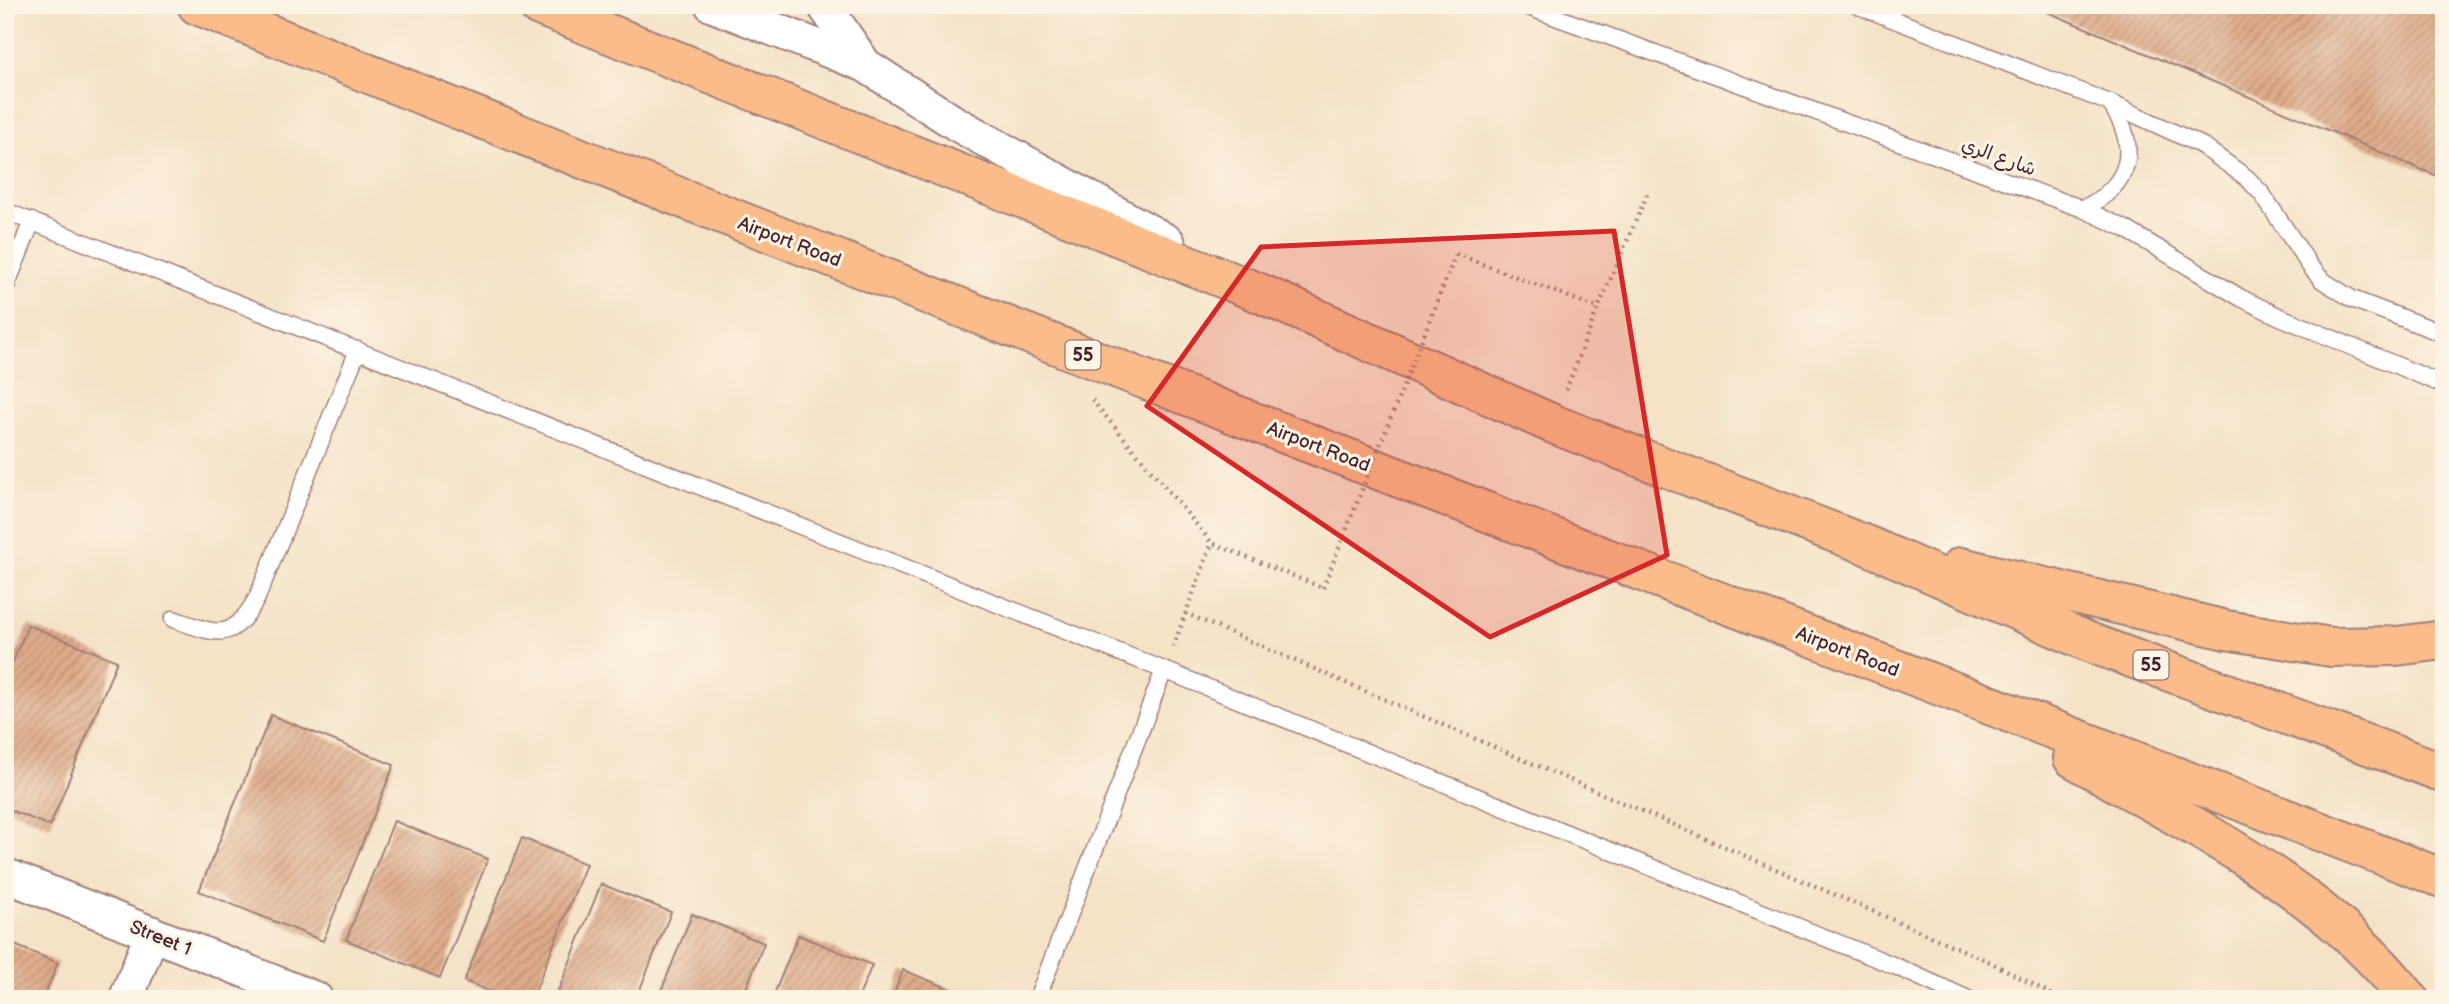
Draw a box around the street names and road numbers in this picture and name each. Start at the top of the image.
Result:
street label: شارع الري [1957,133,2039,183]
street label: Airport Road [735,212,844,273]
road number: 55 [1066,340,1100,370]
street label: Airport Road [1264,417,1373,478]
street label: Airport Road [1793,622,1902,683]
road number: 55 [2134,650,2168,680]
street label: Street 1 [126,916,195,961]

